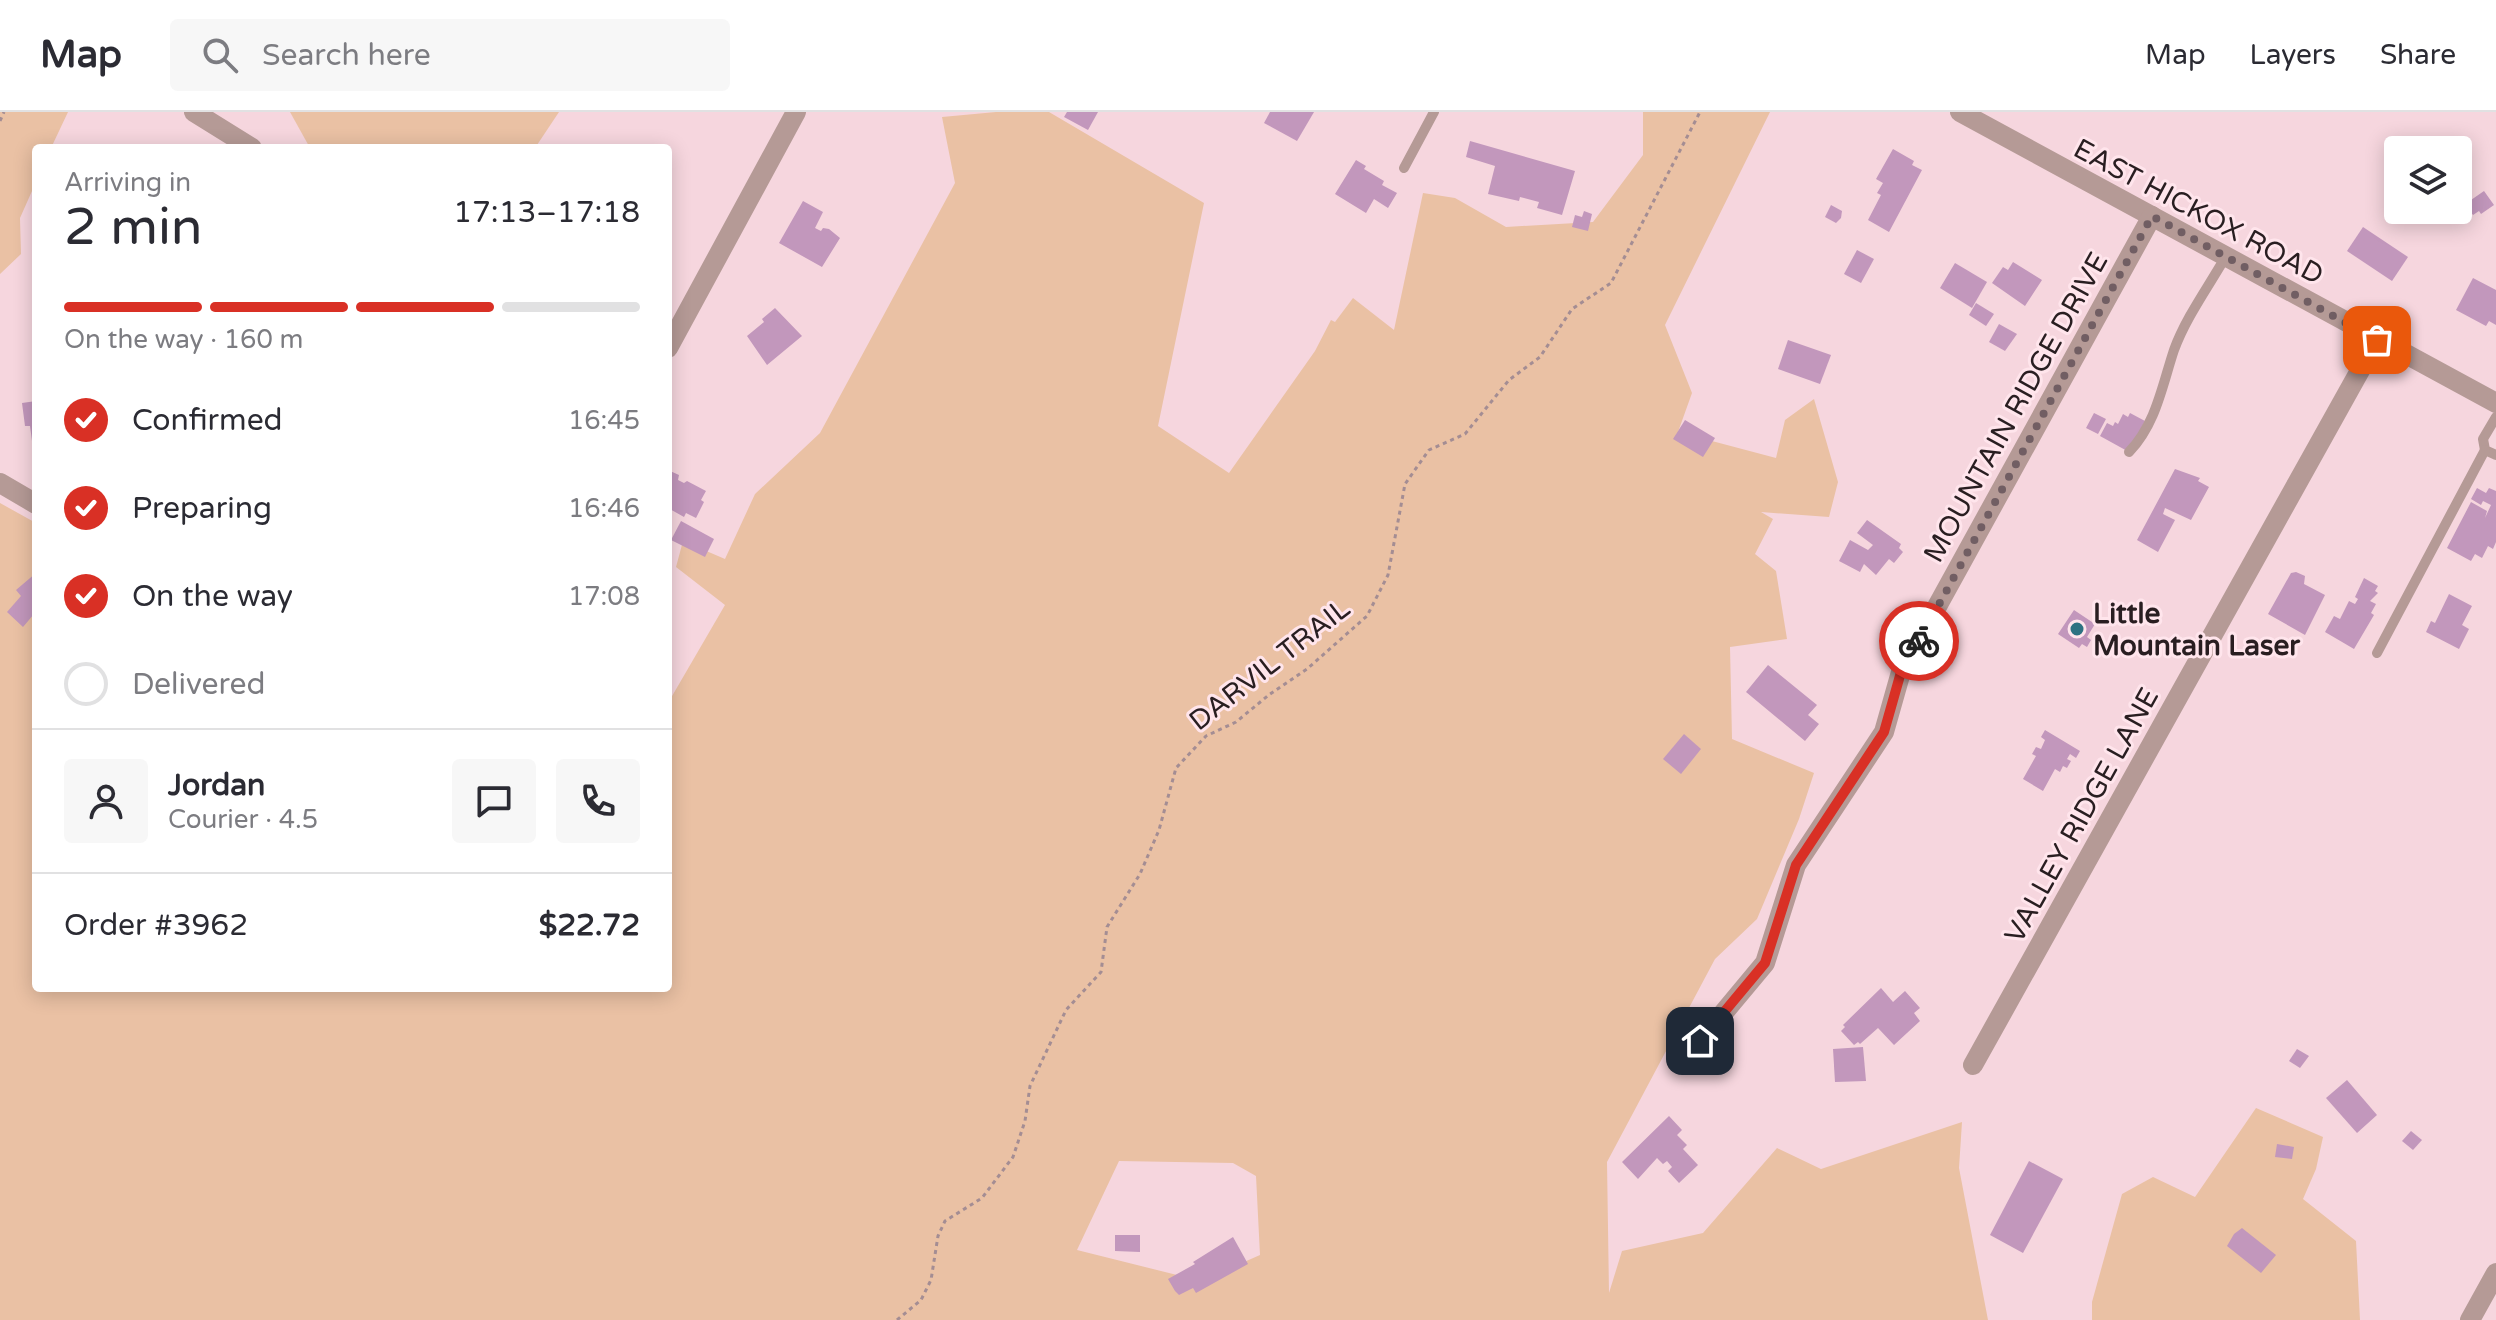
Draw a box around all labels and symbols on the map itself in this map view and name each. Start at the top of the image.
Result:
street label: EAST HICKOX ROAD [2068,132,2329,292]
street label: MOUNTAIN RIDGE DRIVE [1916,247,2115,568]
pin [2343,306,2411,374]
street label: DARVIL TRAIL [1183,592,1357,738]
place label: Little Mountain Laser [2093,597,2301,663]
courier [1879,601,1959,681]
marker: Little Mountain Laser [2068,620,2086,638]
street label: VALLEY RIDGE LANE [1998,682,2166,949]
pin [1666,1007,1734,1075]

